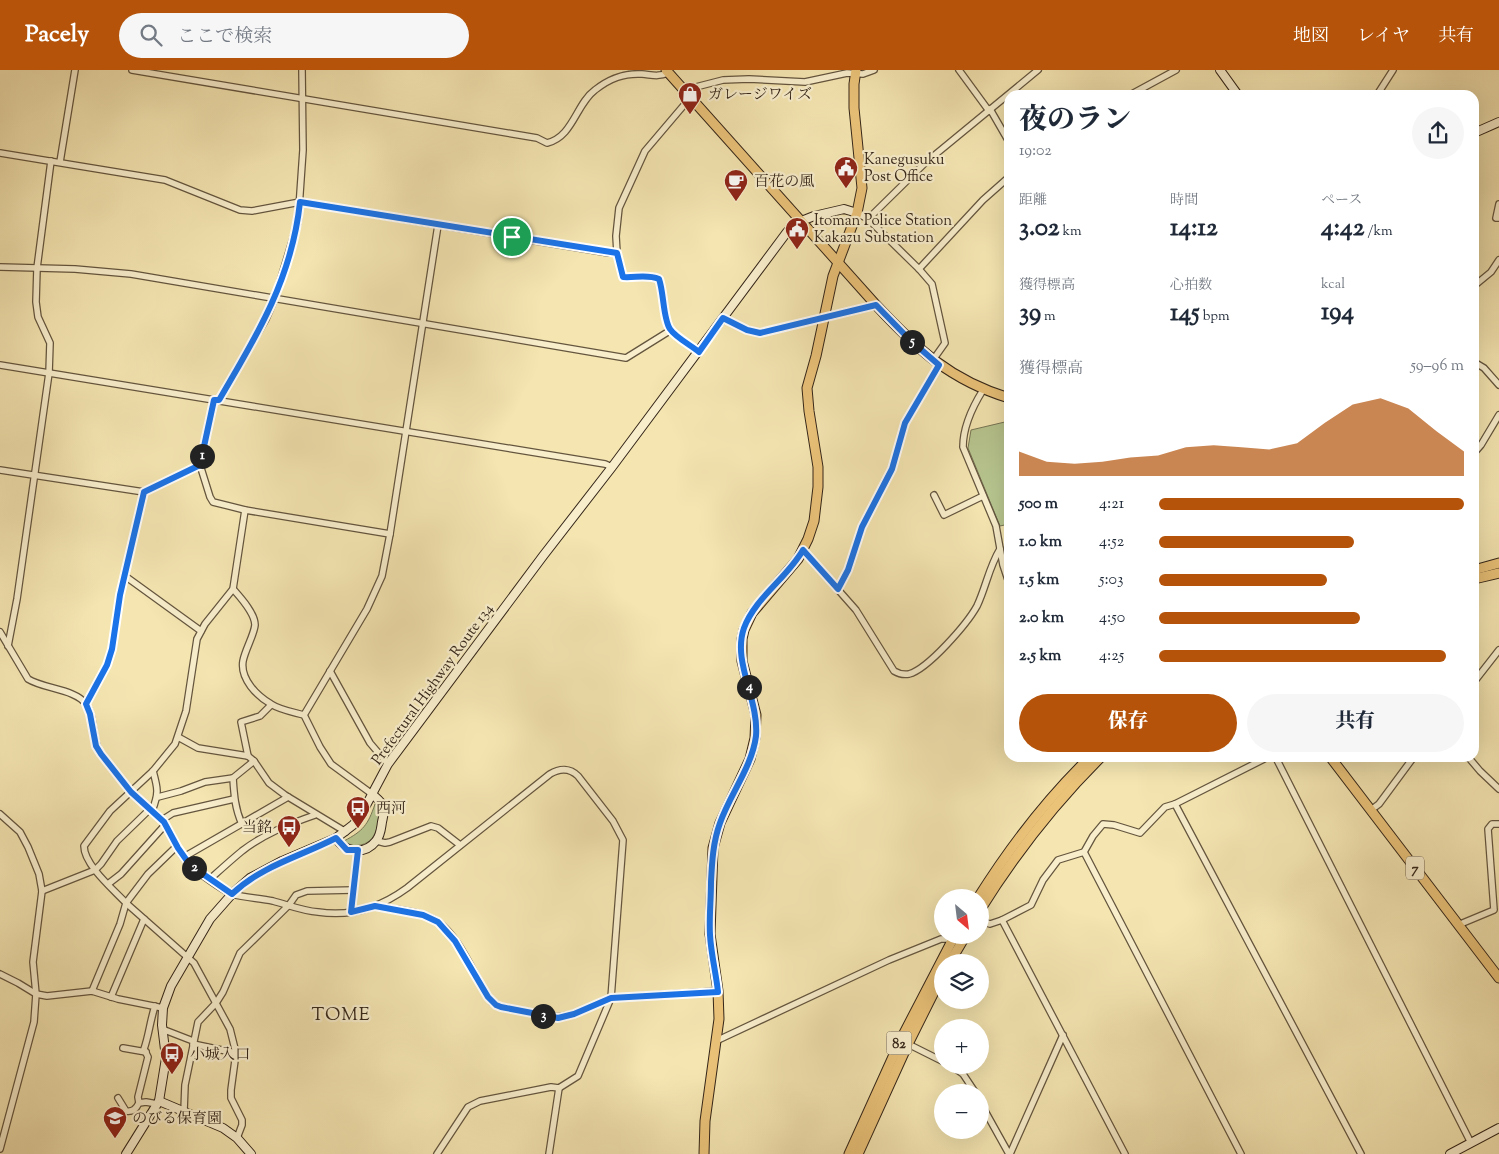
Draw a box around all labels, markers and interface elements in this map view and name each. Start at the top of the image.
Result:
search box [119,13,469,58]
text: Pacely [25,18,89,52]
icon: search [137,21,165,49]
text: ここで検索 [177,24,272,51]
text: 地図 [1293,24,1329,50]
text: レイヤ [1357,24,1410,50]
text: 共有 [1438,24,1474,50]
shop icon: ガレージワイズ [677,81,703,115]
place label: ガレージワイズ [708,85,812,106]
text: 夜のラン [1019,101,1131,141]
button: share [1412,107,1464,159]
text: 19:02 [1019,140,1052,163]
place label: Kanegusuku Post Office [864,150,945,188]
public building icon: Kanegusuku Post Office [833,155,859,189]
cafe icon: 百花の風 [723,168,749,202]
place label: 百花の風 [754,172,814,193]
text: 距離 [1019,191,1047,211]
text: 時間 [1170,191,1198,211]
text: ペース [1321,191,1362,211]
place label: Itoman Police Station Kakazu Substation [814,211,952,249]
text: 3.02 [1019,211,1059,247]
text: 14:12 [1170,211,1218,247]
text: 4:42 [1321,211,1364,247]
pin [491,216,533,258]
public building icon: Itoman Police Station Kakazu Substation [784,216,810,250]
text: km [1059,222,1082,242]
text: /km [1364,222,1393,242]
icon: arrive [498,223,526,251]
text: kcal [1321,275,1345,295]
text: 獲得標高 [1019,276,1075,296]
text: 心拍数 [1170,276,1212,296]
text: 194 [1321,295,1354,331]
text: 39 [1019,296,1041,332]
text: 145 [1170,296,1200,332]
text: m [1041,307,1056,327]
text: bpm [1200,307,1230,327]
pin: 5 [900,330,924,354]
text: 5 [910,332,915,352]
text: 59–96 m [1410,355,1464,378]
text: 獲得標高 [1019,358,1083,381]
pin: 1 [190,444,214,468]
text: 1 [200,446,205,466]
text: 500 m [1019,493,1058,516]
text: 4:21 [1099,493,1124,516]
text: 1.0 km [1019,531,1062,554]
text: 4:52 [1099,531,1124,554]
text: 1.5 km [1019,569,1059,592]
text: 5:03 [1099,569,1123,592]
street label: Prefectural Highway Route 134 [367,599,499,770]
text: 2.0 km [1019,607,1064,630]
text: 4:50 [1099,607,1125,630]
text: 2.5 km [1019,645,1061,668]
text: 4:25 [1099,645,1124,668]
pin: 4 [736,674,762,700]
text: 4 [746,677,753,697]
button: 保存 [1019,694,1237,752]
button: 共有 [1247,694,1464,752]
bus stop icon: 西河 [345,795,371,829]
place label: 西河 [376,799,406,820]
bus stop icon: 当銘 [276,814,302,848]
place label: 当銘 [242,818,272,839]
pin: 2 [182,856,206,880]
road number: 7 [1406,856,1424,880]
text: 2 [191,858,198,878]
north arrow [934,889,989,944]
map controls [934,889,989,1139]
button: layers [934,954,989,1009]
district label: TOME [311,1003,371,1029]
pin: 3 [530,1004,556,1028]
text: 3 [541,1006,546,1026]
button: + [934,1019,989,1074]
road number: 82 [886,1031,912,1054]
bus stop icon: 小城入口 [159,1041,185,1075]
place label: 小城入口 [190,1045,250,1066]
button: − [934,1084,989,1139]
school or university icon: のびる保育園 [102,1105,128,1139]
place label: のびる保育園 [132,1109,222,1130]

